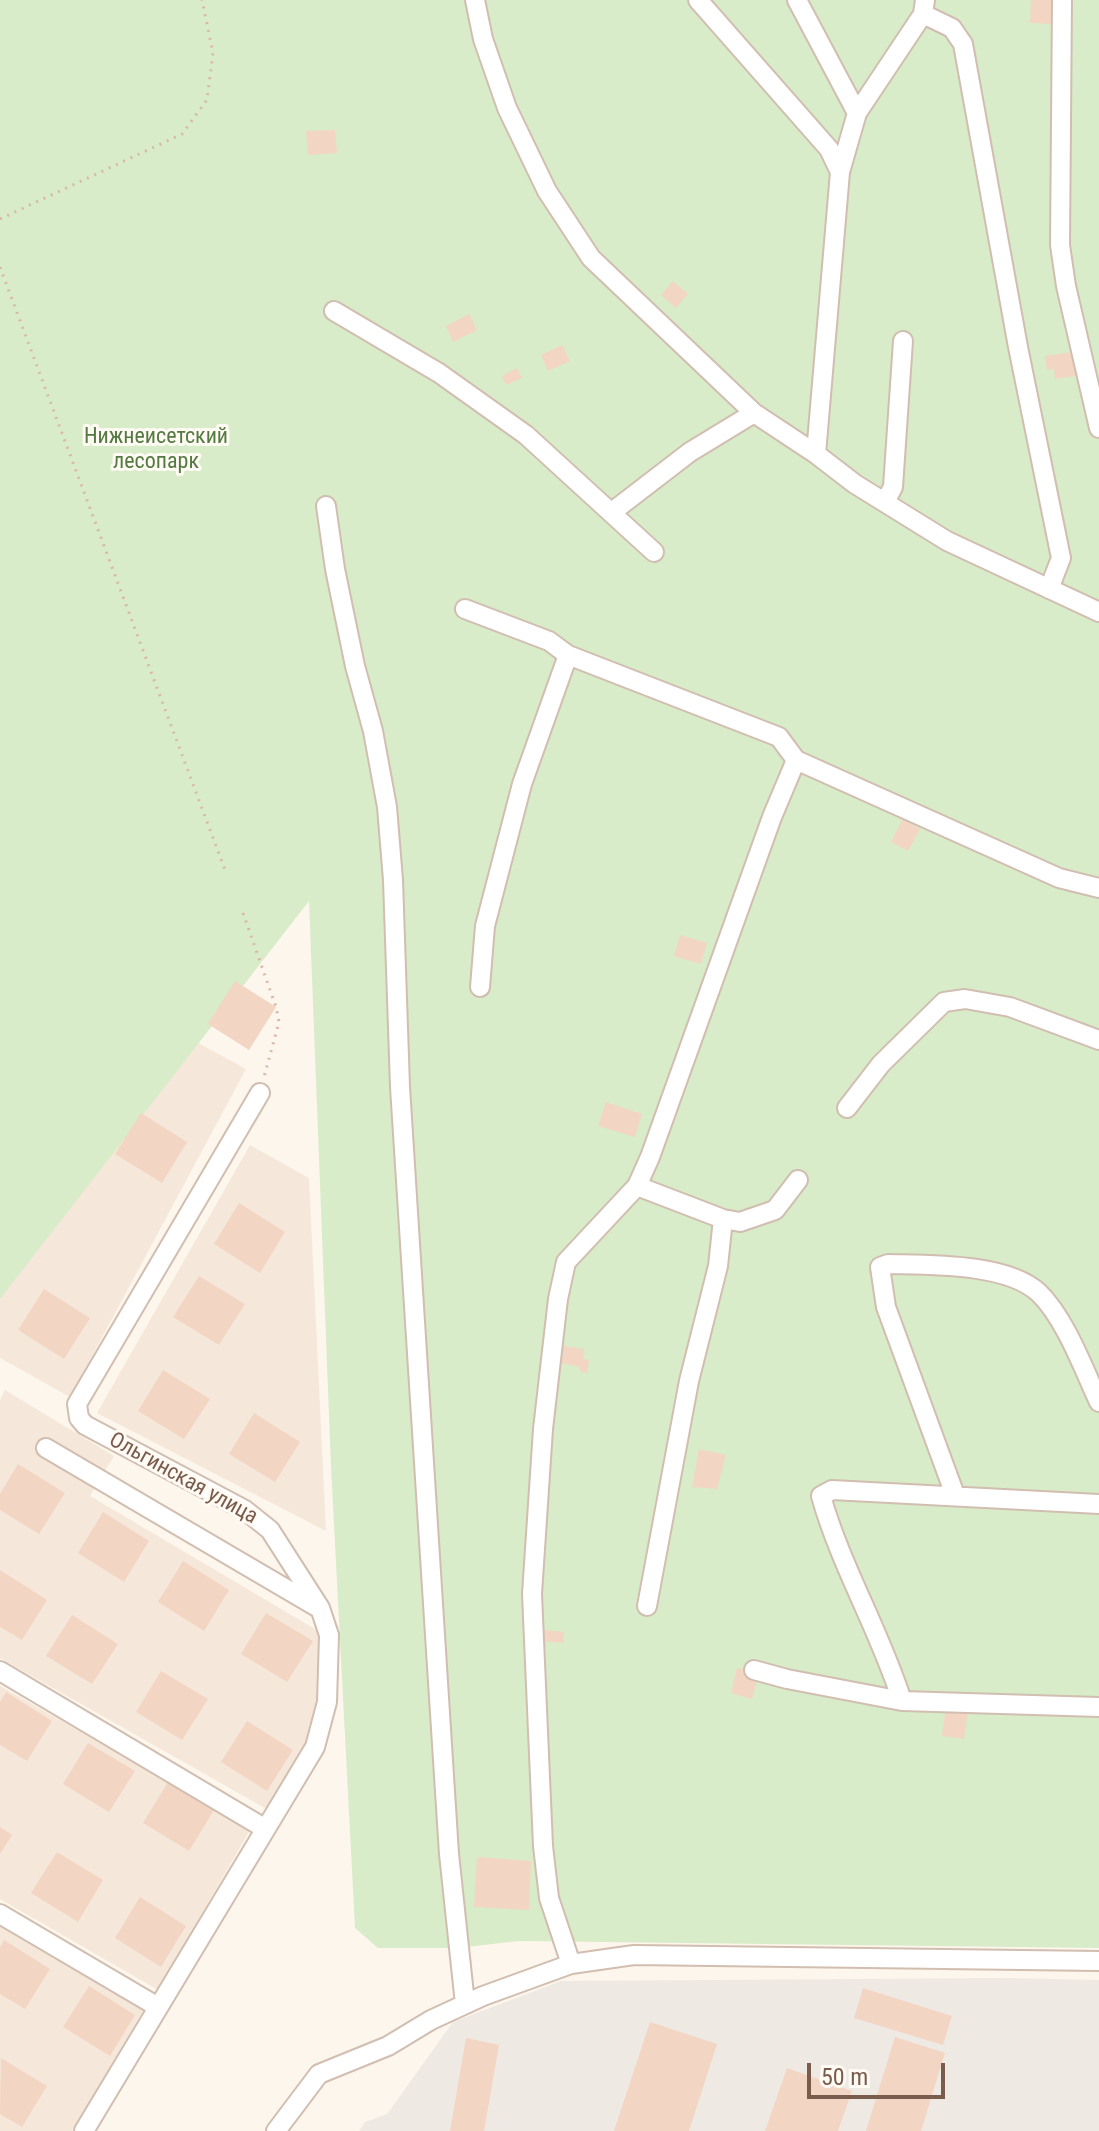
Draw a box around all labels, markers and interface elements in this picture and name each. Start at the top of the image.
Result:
park label: Нижнеисетский лесопарк [84,424,228,476]
street label: Ольгинская улица [104,1427,262,1531]
scale bar [811,2047,949,2097]
text: 50 m [821,2063,868,2091]

